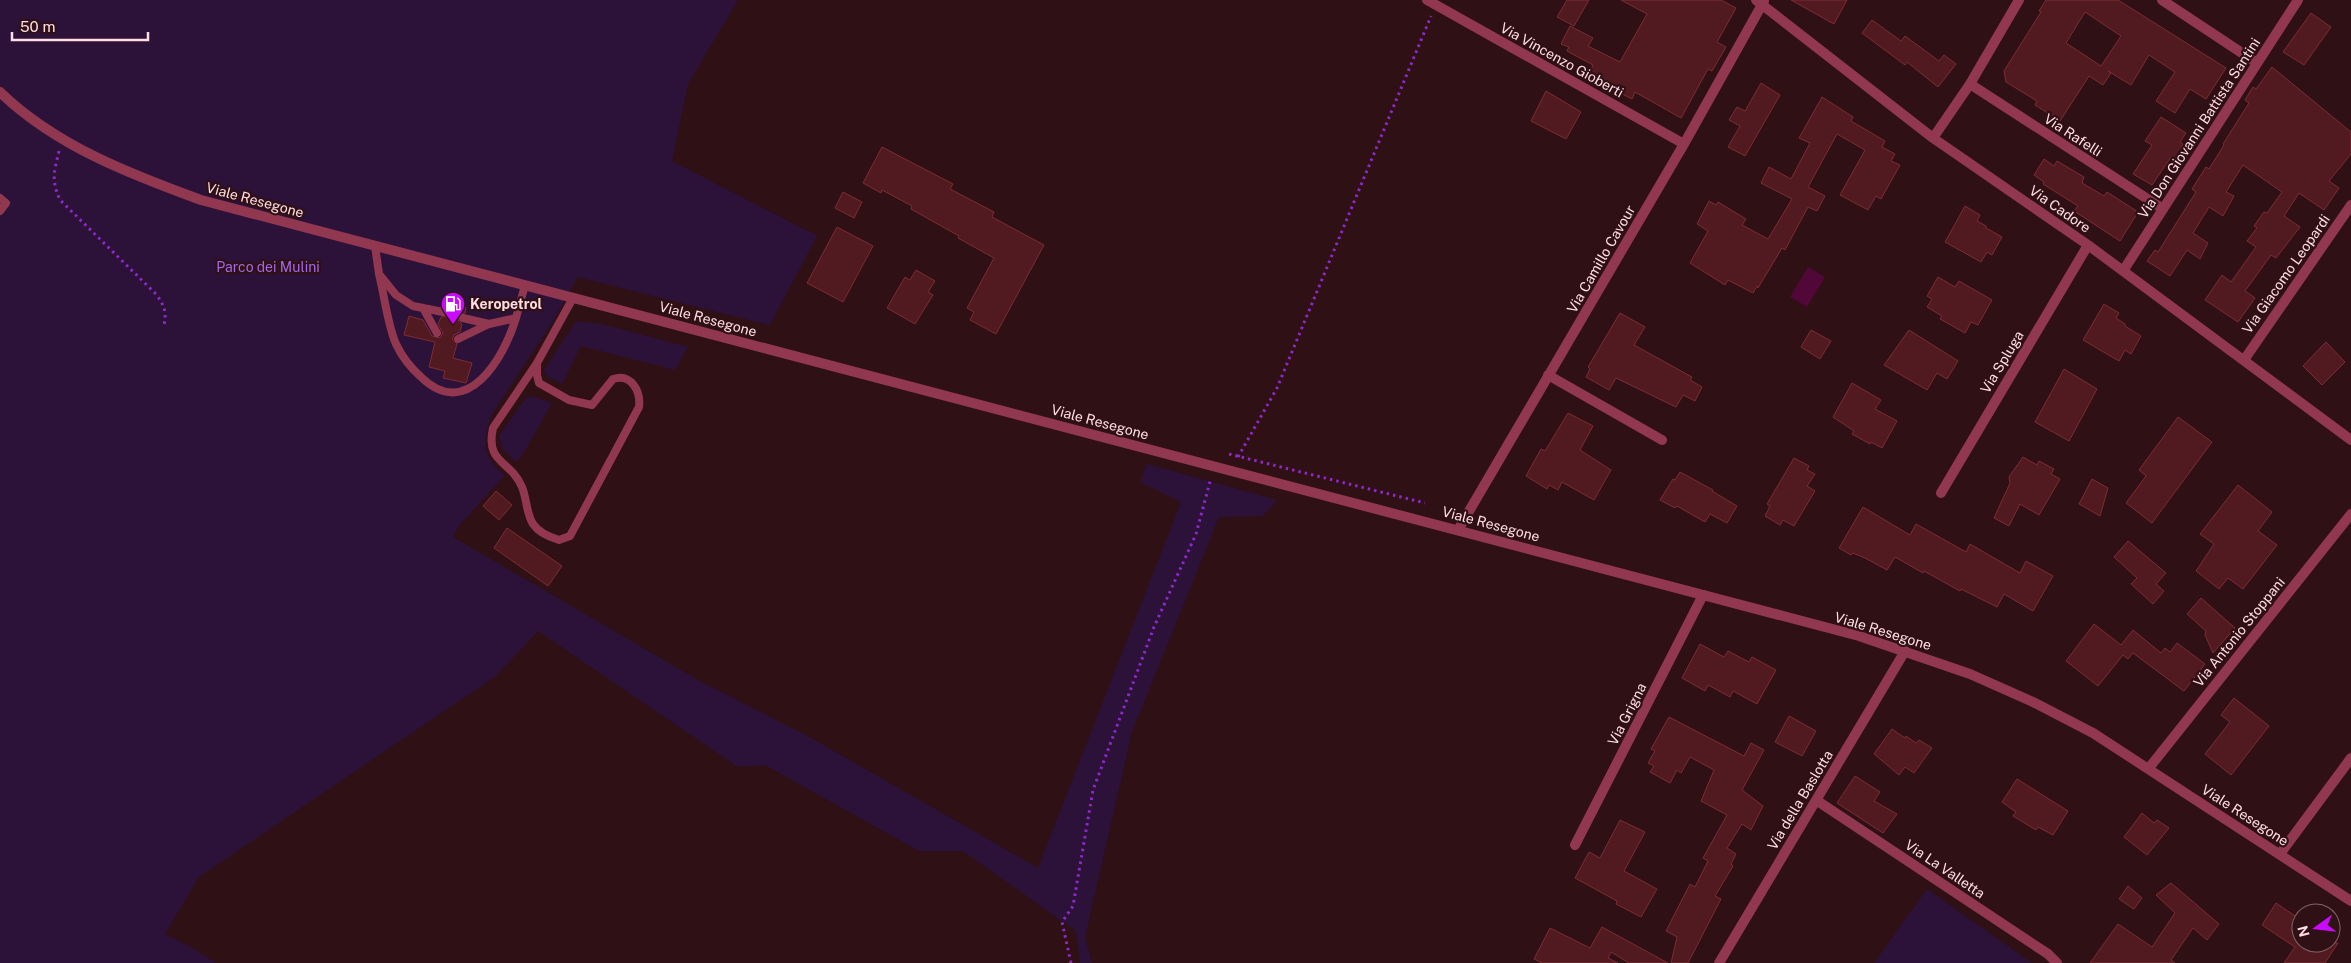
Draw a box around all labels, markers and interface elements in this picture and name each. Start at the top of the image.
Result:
scale bar [12,10,149,42]
text: 50 m [20,18,55,35]
street label: Via Vincenzo Gioberti [1498,19,1626,101]
street label: Via Don Giovanni Battista Santini [2135,35,2263,221]
street label: Via Rafelli [2041,110,2105,160]
street label: Viale Resegone [205,179,306,221]
street label: Via Cadore [2026,182,2094,236]
street label: Via Camillo Cavour [1564,202,1638,316]
street label: Via Giacomo Leopardi [2239,212,2333,336]
park label: Parco dei Mulini [216,259,320,275]
fuel station icon: Keropetrol [440,291,466,325]
place label: Keropetrol [470,296,542,312]
street label: Viale Resegone [658,298,759,340]
street label: Via Spluga [1977,328,2027,396]
street label: Viale Resegone [1050,401,1151,443]
street label: Viale Resegone [1441,503,1542,545]
street label: Via Antonio Stoppani [2190,574,2288,690]
street label: Viale Resegone [1833,609,1933,653]
street label: Via Grigna [1605,680,1649,748]
street label: Via della Baslotta [1764,747,1836,853]
street label: Viale Resegone [2199,781,2291,849]
street label: Via La Valletta [1902,836,1988,902]
north arrow [2291,903,2341,953]
text: N [2294,924,2313,939]

